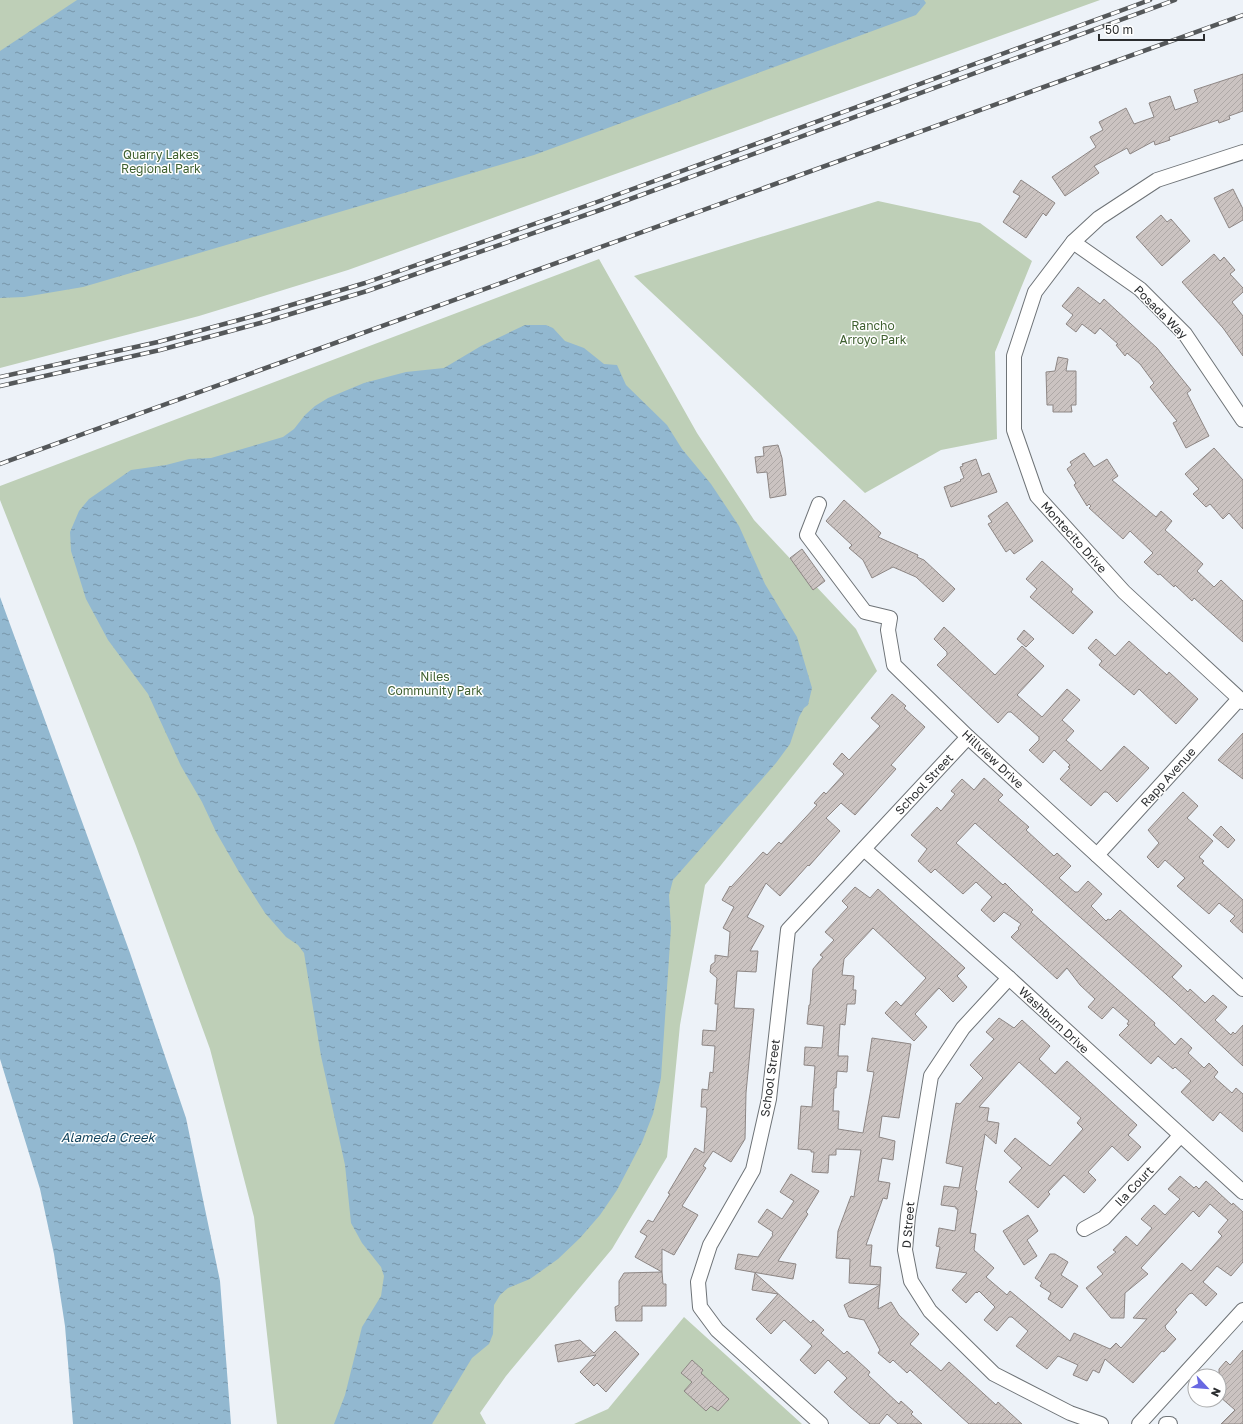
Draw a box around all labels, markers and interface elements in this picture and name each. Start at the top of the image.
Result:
scale bar [1099,16,1204,42]
text: 50 m [1105,22,1133,37]
park label: Quarry Lakes Regional Park [121,147,201,176]
street label: Posada Way [1131,282,1191,342]
park label: Rancho Arroyo Park [840,318,907,347]
street label: Montecito Drive [1038,498,1110,576]
park label: Niles Community Park [387,669,483,698]
street label: Hillview Drive [959,727,1027,791]
street label: Rapp Avenue [1137,744,1199,810]
street label: School Street [892,750,956,818]
street label: Washburn Drive [1016,983,1092,1057]
street label: School Street [757,1038,783,1118]
water label: Alameda Creek [61,1129,157,1145]
street label: Ila Court [1112,1163,1157,1209]
street label: D Street [898,1201,918,1249]
north arrow [1187,1368,1227,1408]
text: N [1209,1386,1224,1399]

